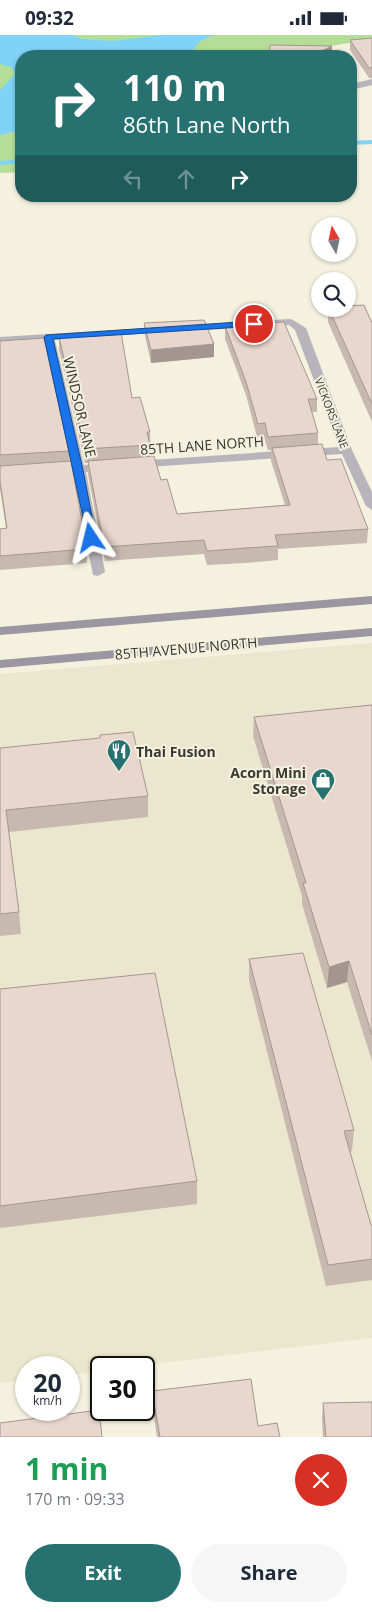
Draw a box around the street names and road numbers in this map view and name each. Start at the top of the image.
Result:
street label: WINDSOR LANE [59,355,101,459]
street label: VICKORS LANE [312,375,352,451]
street label: 85TH LANE NORTH [140,431,264,459]
street label: 85TH AVENUE NORTH [114,632,258,664]

